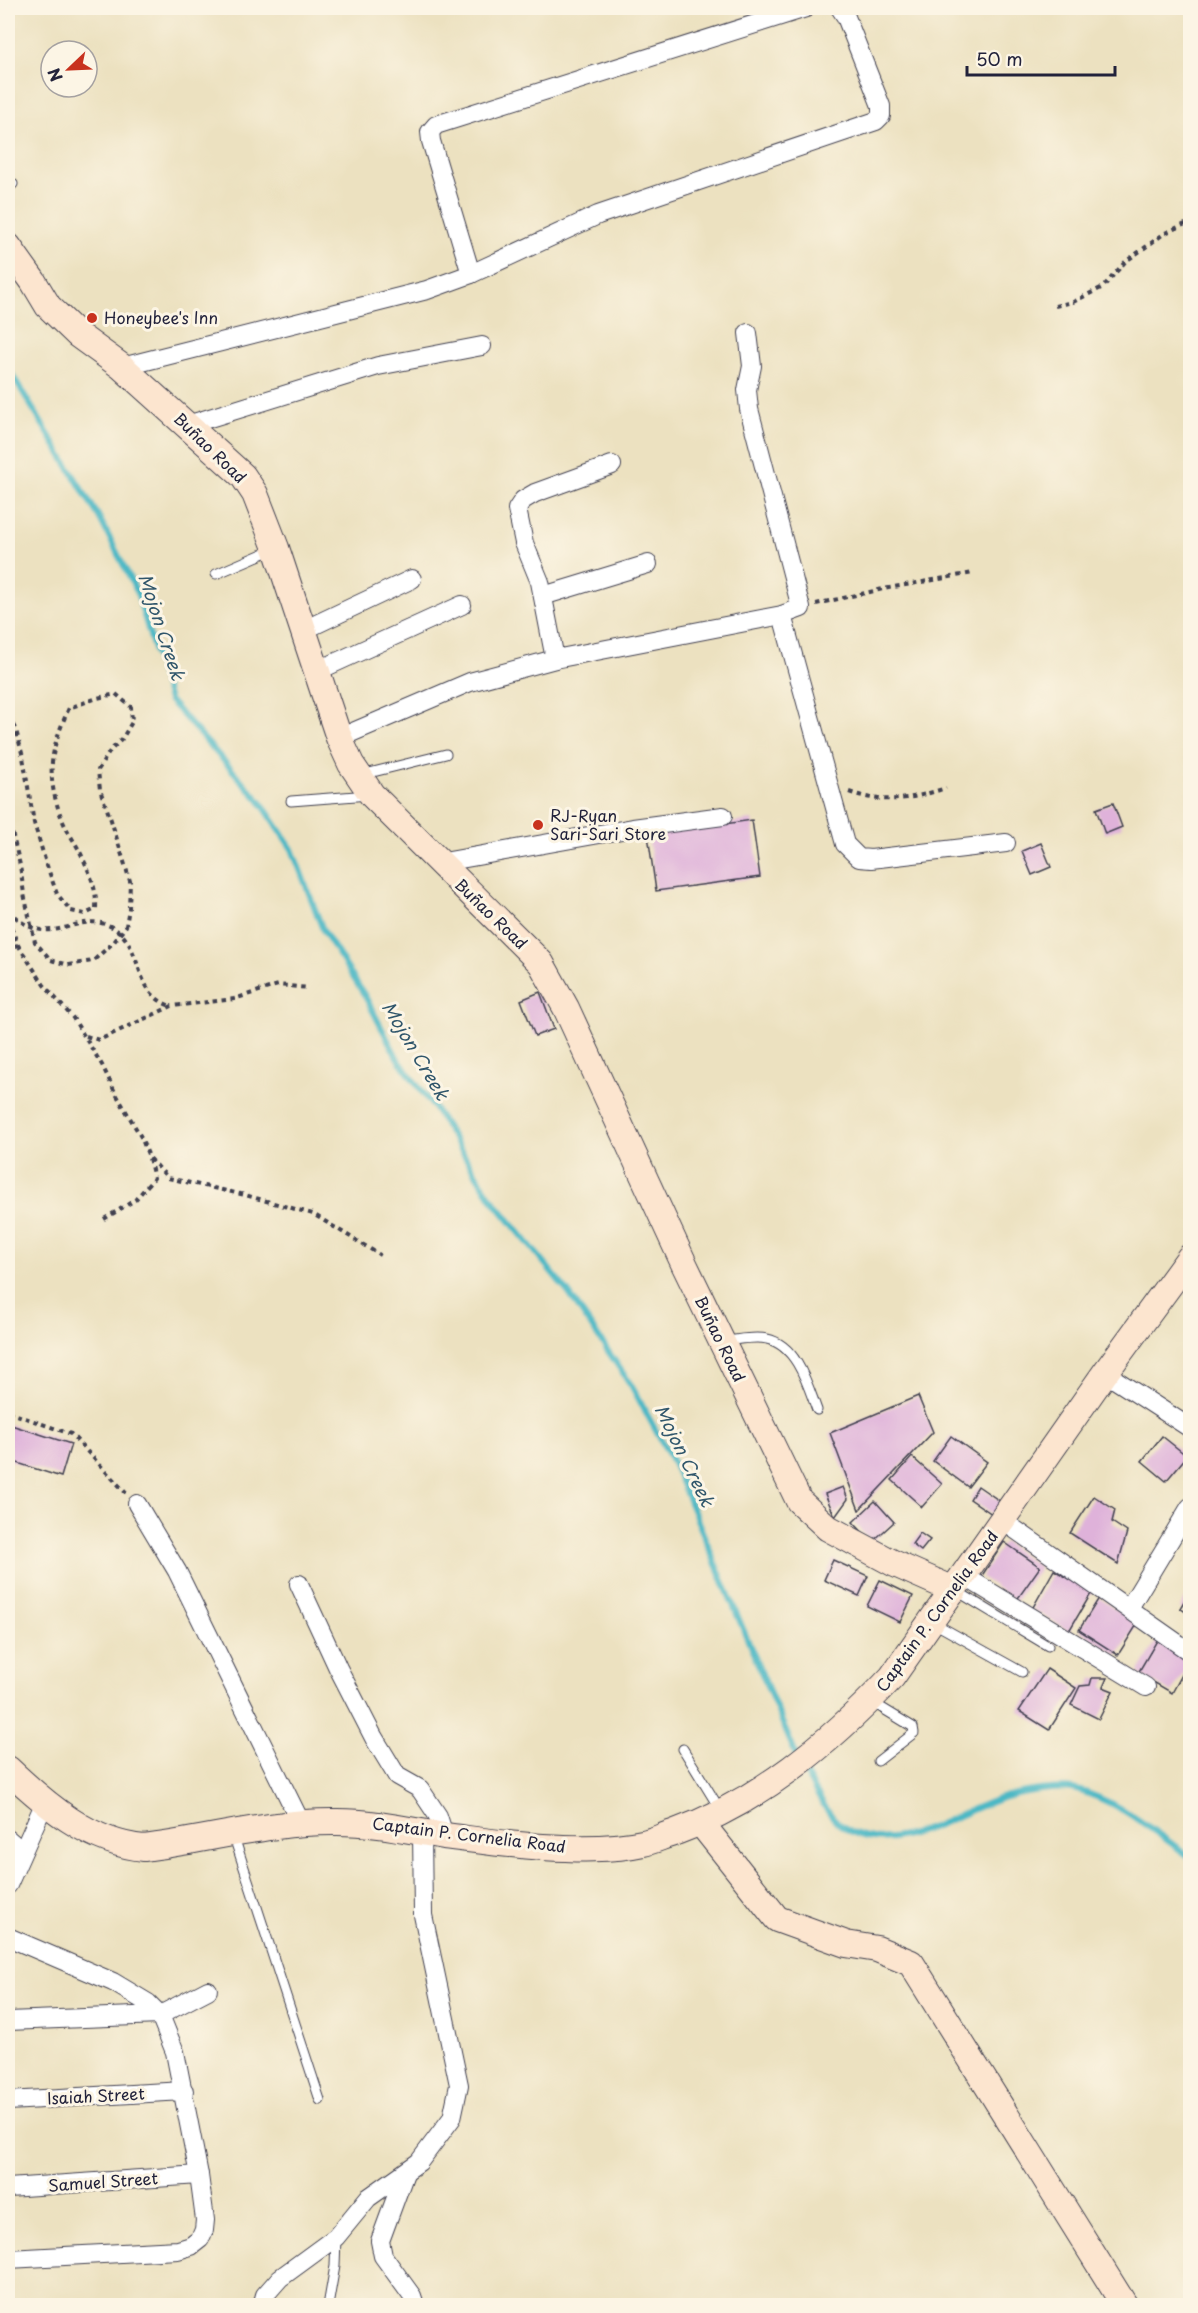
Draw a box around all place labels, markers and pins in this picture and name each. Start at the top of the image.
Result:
place label: Honeybee's Inn [104,305,218,329]
marker: Honeybee's Inn [85,311,99,325]
place label: RJ-Ryan Sari-Sari Store [550,803,667,845]
marker: RJ-Ryan Sari-Sari Store [531,818,545,832]

